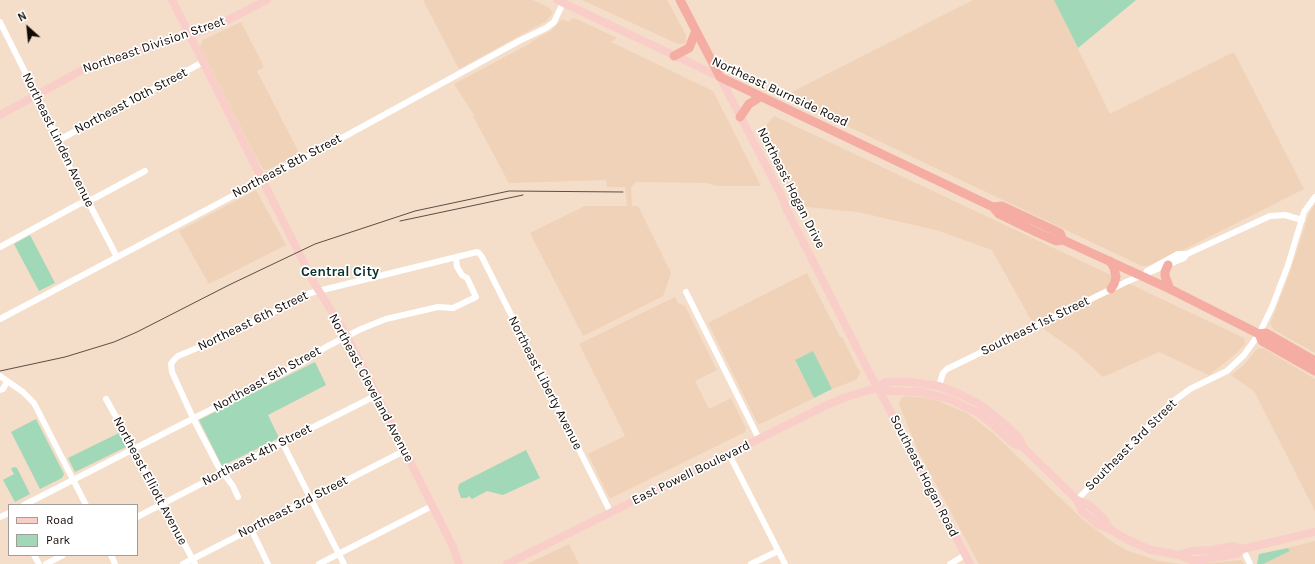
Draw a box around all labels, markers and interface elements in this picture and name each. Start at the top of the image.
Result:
north arrow [8,8,48,48]
text: N [16,9,29,24]
street label: Northeast Division Street [81,13,227,77]
street label: Northeast Burnside Road [709,54,851,130]
street label: Northeast 10th Street [72,65,190,137]
street label: Northeast Linden Avenue [19,70,97,210]
street label: Northeast Hogan Drive [754,125,828,251]
street label: Northeast 8th Street [230,131,344,201]
district label: Central City [301,264,379,280]
street label: Northeast 6th Street [195,287,311,355]
street label: Southeast 1st Street [978,293,1092,359]
street label: Northeast Cleveland Avenue [325,311,417,465]
street label: Northeast Liberty Avenue [504,314,586,452]
street label: Northeast 5th Street [210,343,324,415]
street label: Southeast 3rd Street [1082,396,1180,494]
street label: Southeast Hogan Road [886,412,962,540]
street label: Northeast Elliott Avenue [109,414,191,548]
street label: Northeast 4th Street [200,421,314,489]
street label: East Powell Boulevard [629,438,753,508]
street label: Northeast 3rd Street [236,473,350,541]
legend [8,504,138,556]
text: Road [46,513,74,527]
text: Park [46,533,70,547]

